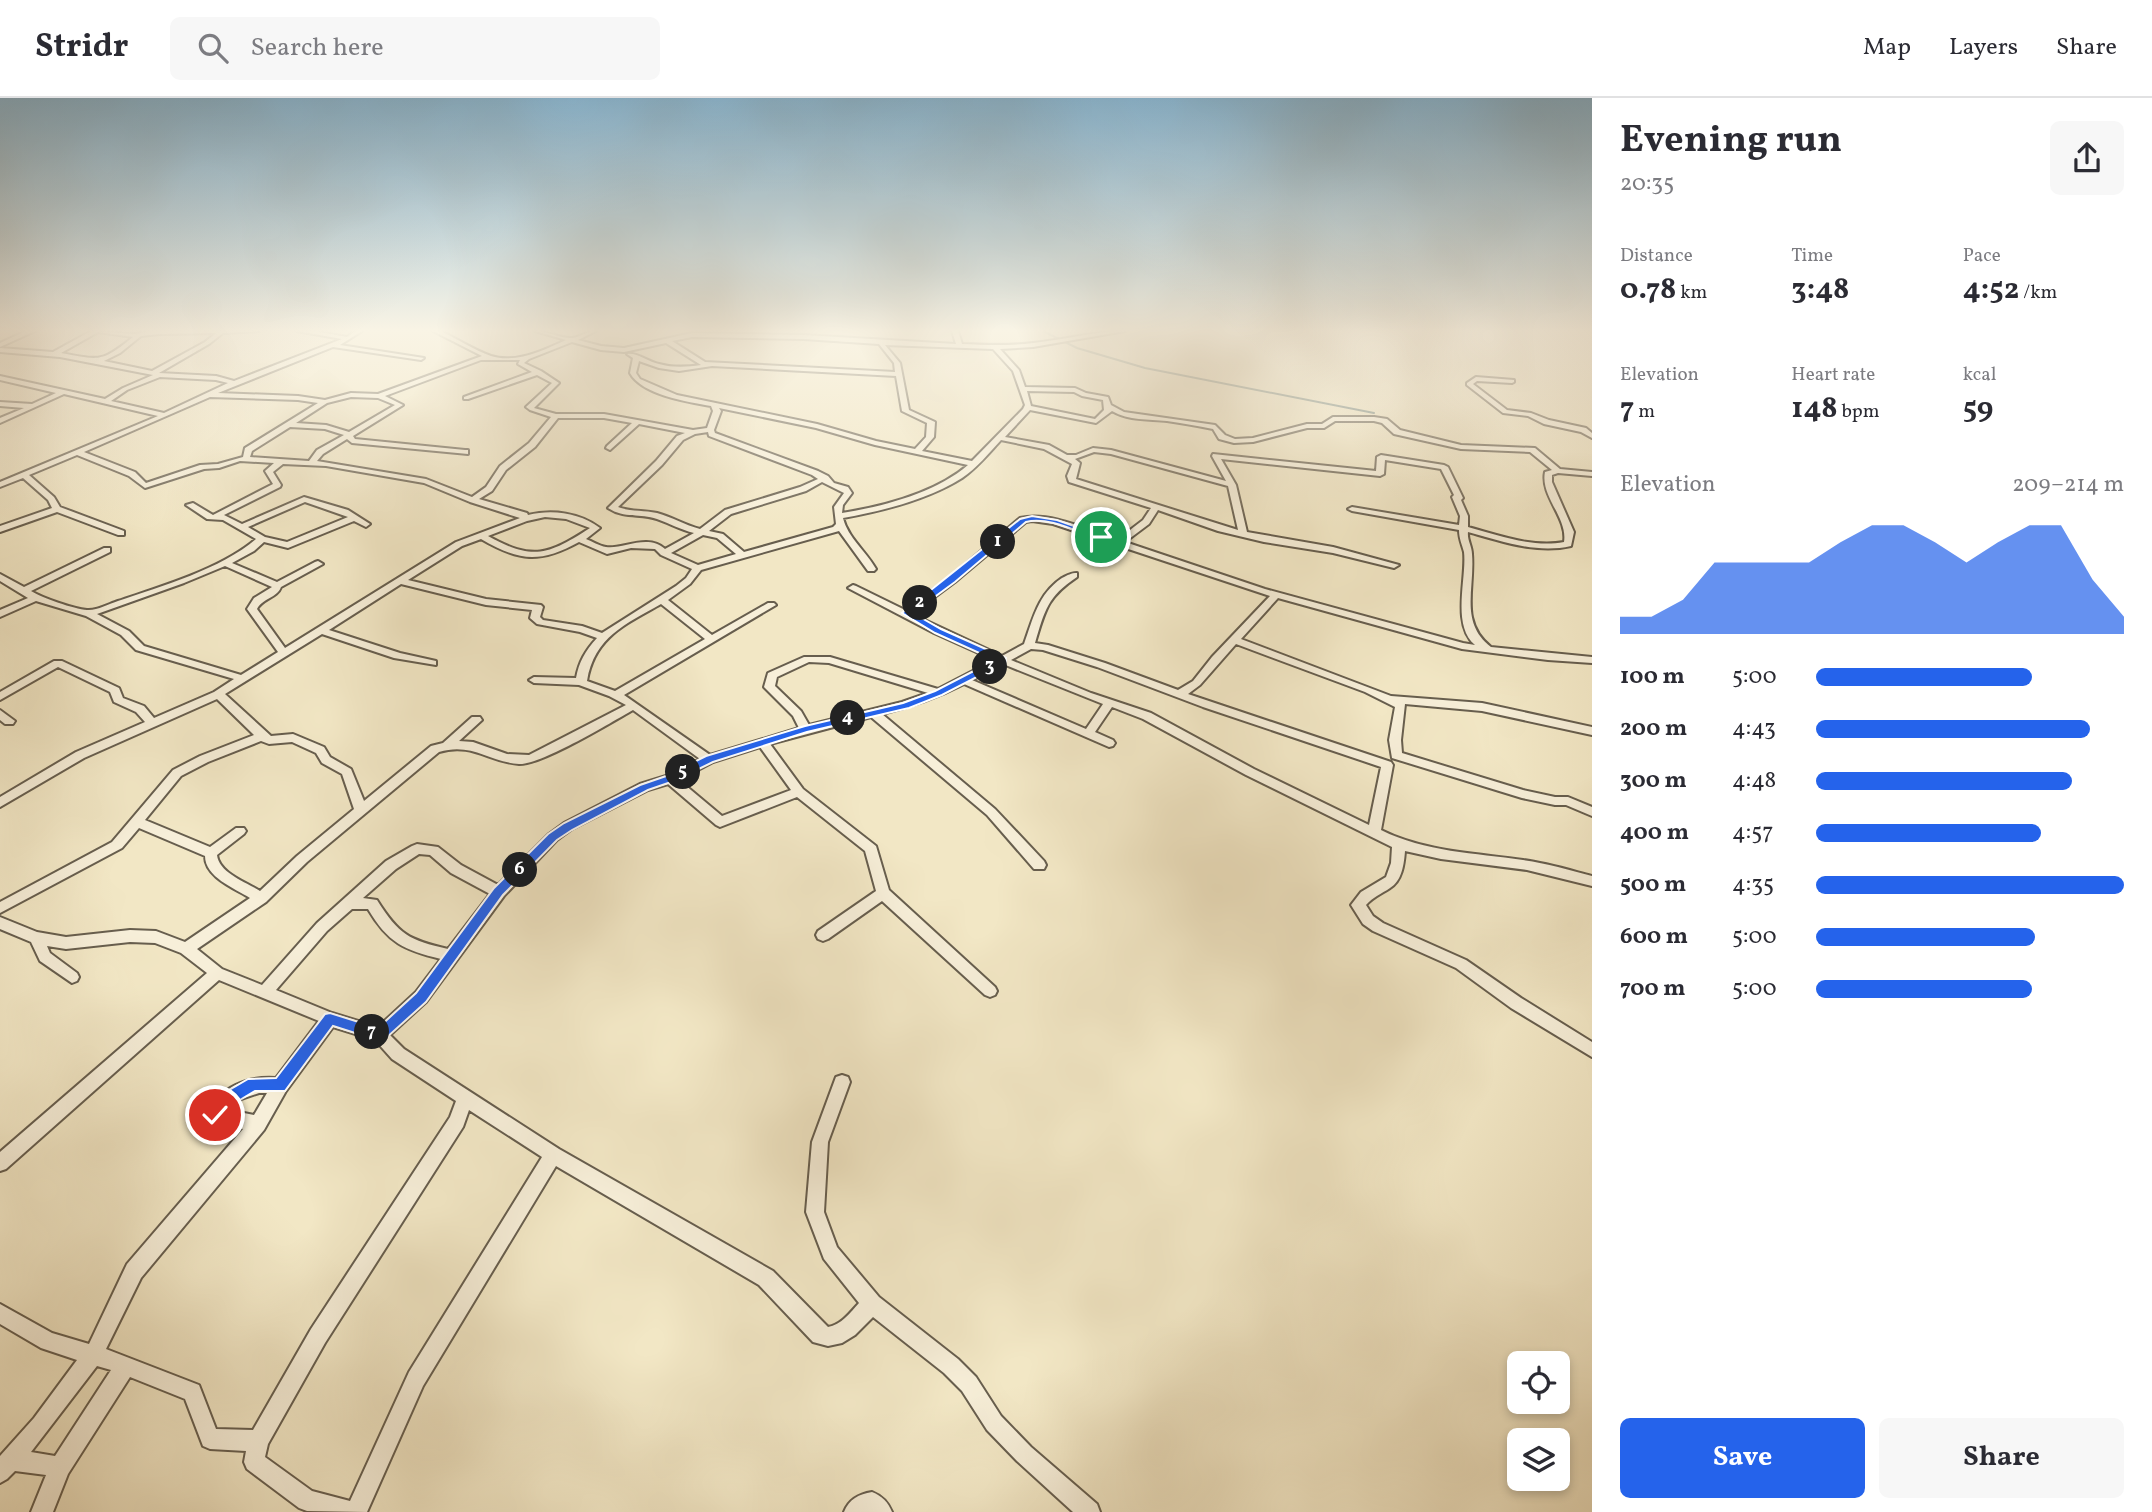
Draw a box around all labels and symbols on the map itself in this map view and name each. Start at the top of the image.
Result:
pin [1071,507,1131,567]
pin: 1 [981,524,1016,560]
pin: 2 [902,586,937,620]
pin: 3 [972,650,1007,684]
pin: 4 [830,700,866,736]
pin: 5 [666,754,700,790]
pin: 6 [503,852,538,888]
pin: 7 [354,1014,390,1049]
pin [185,1085,245,1145]

